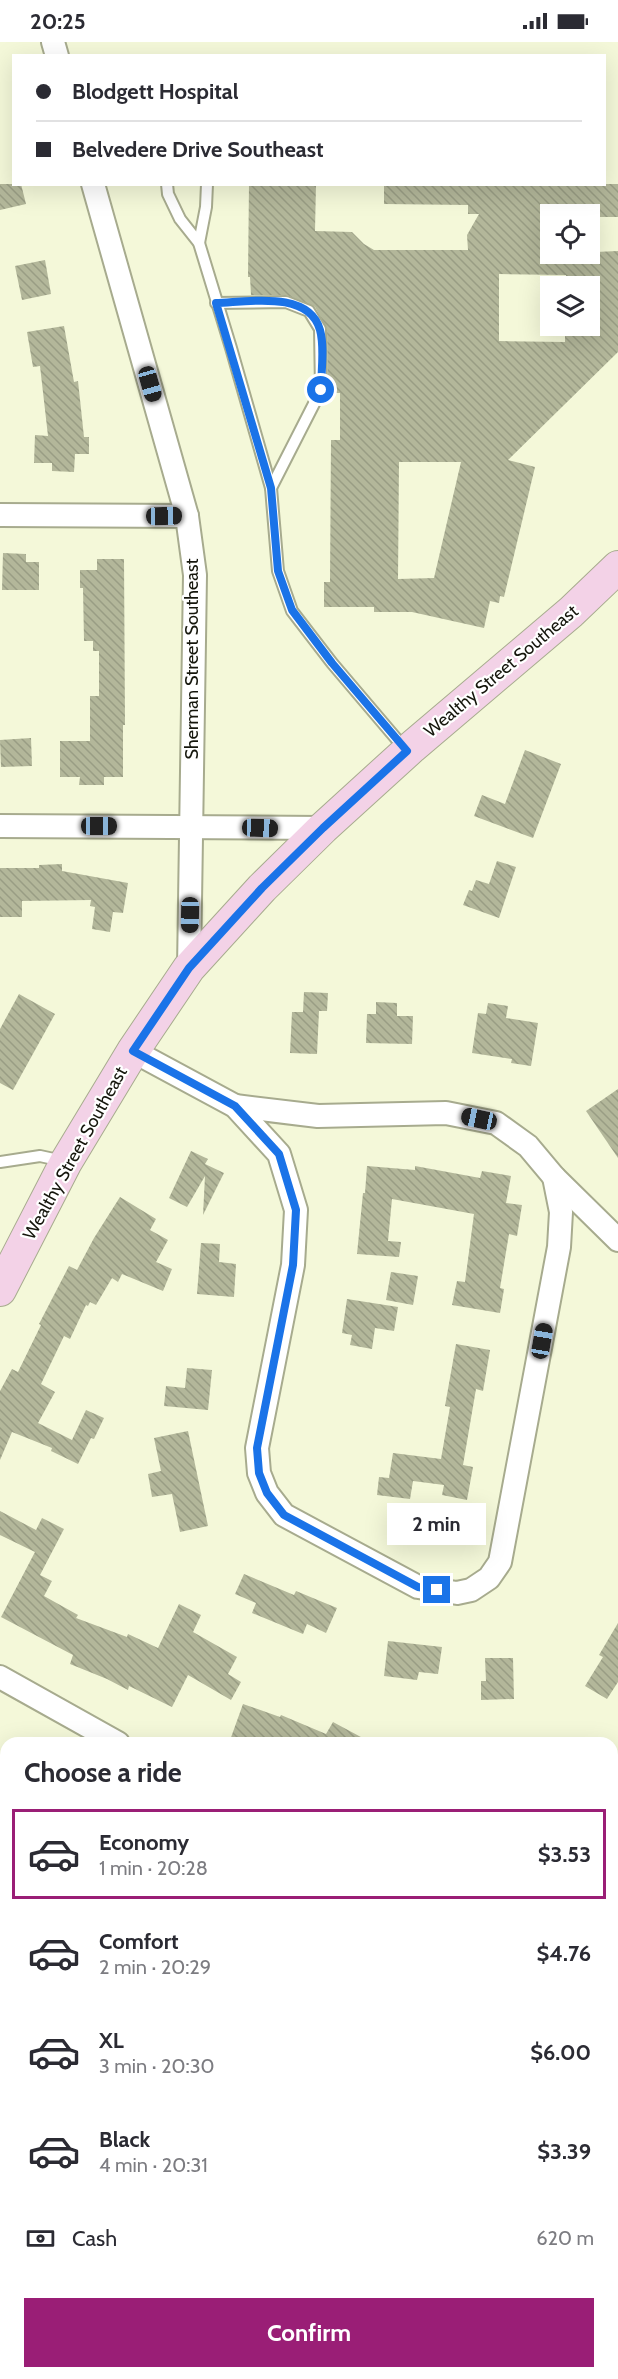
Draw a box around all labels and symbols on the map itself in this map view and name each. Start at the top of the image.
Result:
car [136,364,164,404]
route start [307,376,334,403]
car [146,507,182,525]
street label: Sherman Street Southeast [181,559,203,759]
street label: Wealthy Street Southeast [419,600,583,742]
car [81,817,117,835]
car [242,818,278,838]
car [181,897,199,933]
street label: Wealthy Street Southeast [18,1063,132,1243]
car [460,1106,498,1132]
car [530,1322,554,1360]
callout: 2 min [388,1503,486,1545]
route end [423,1576,450,1603]

